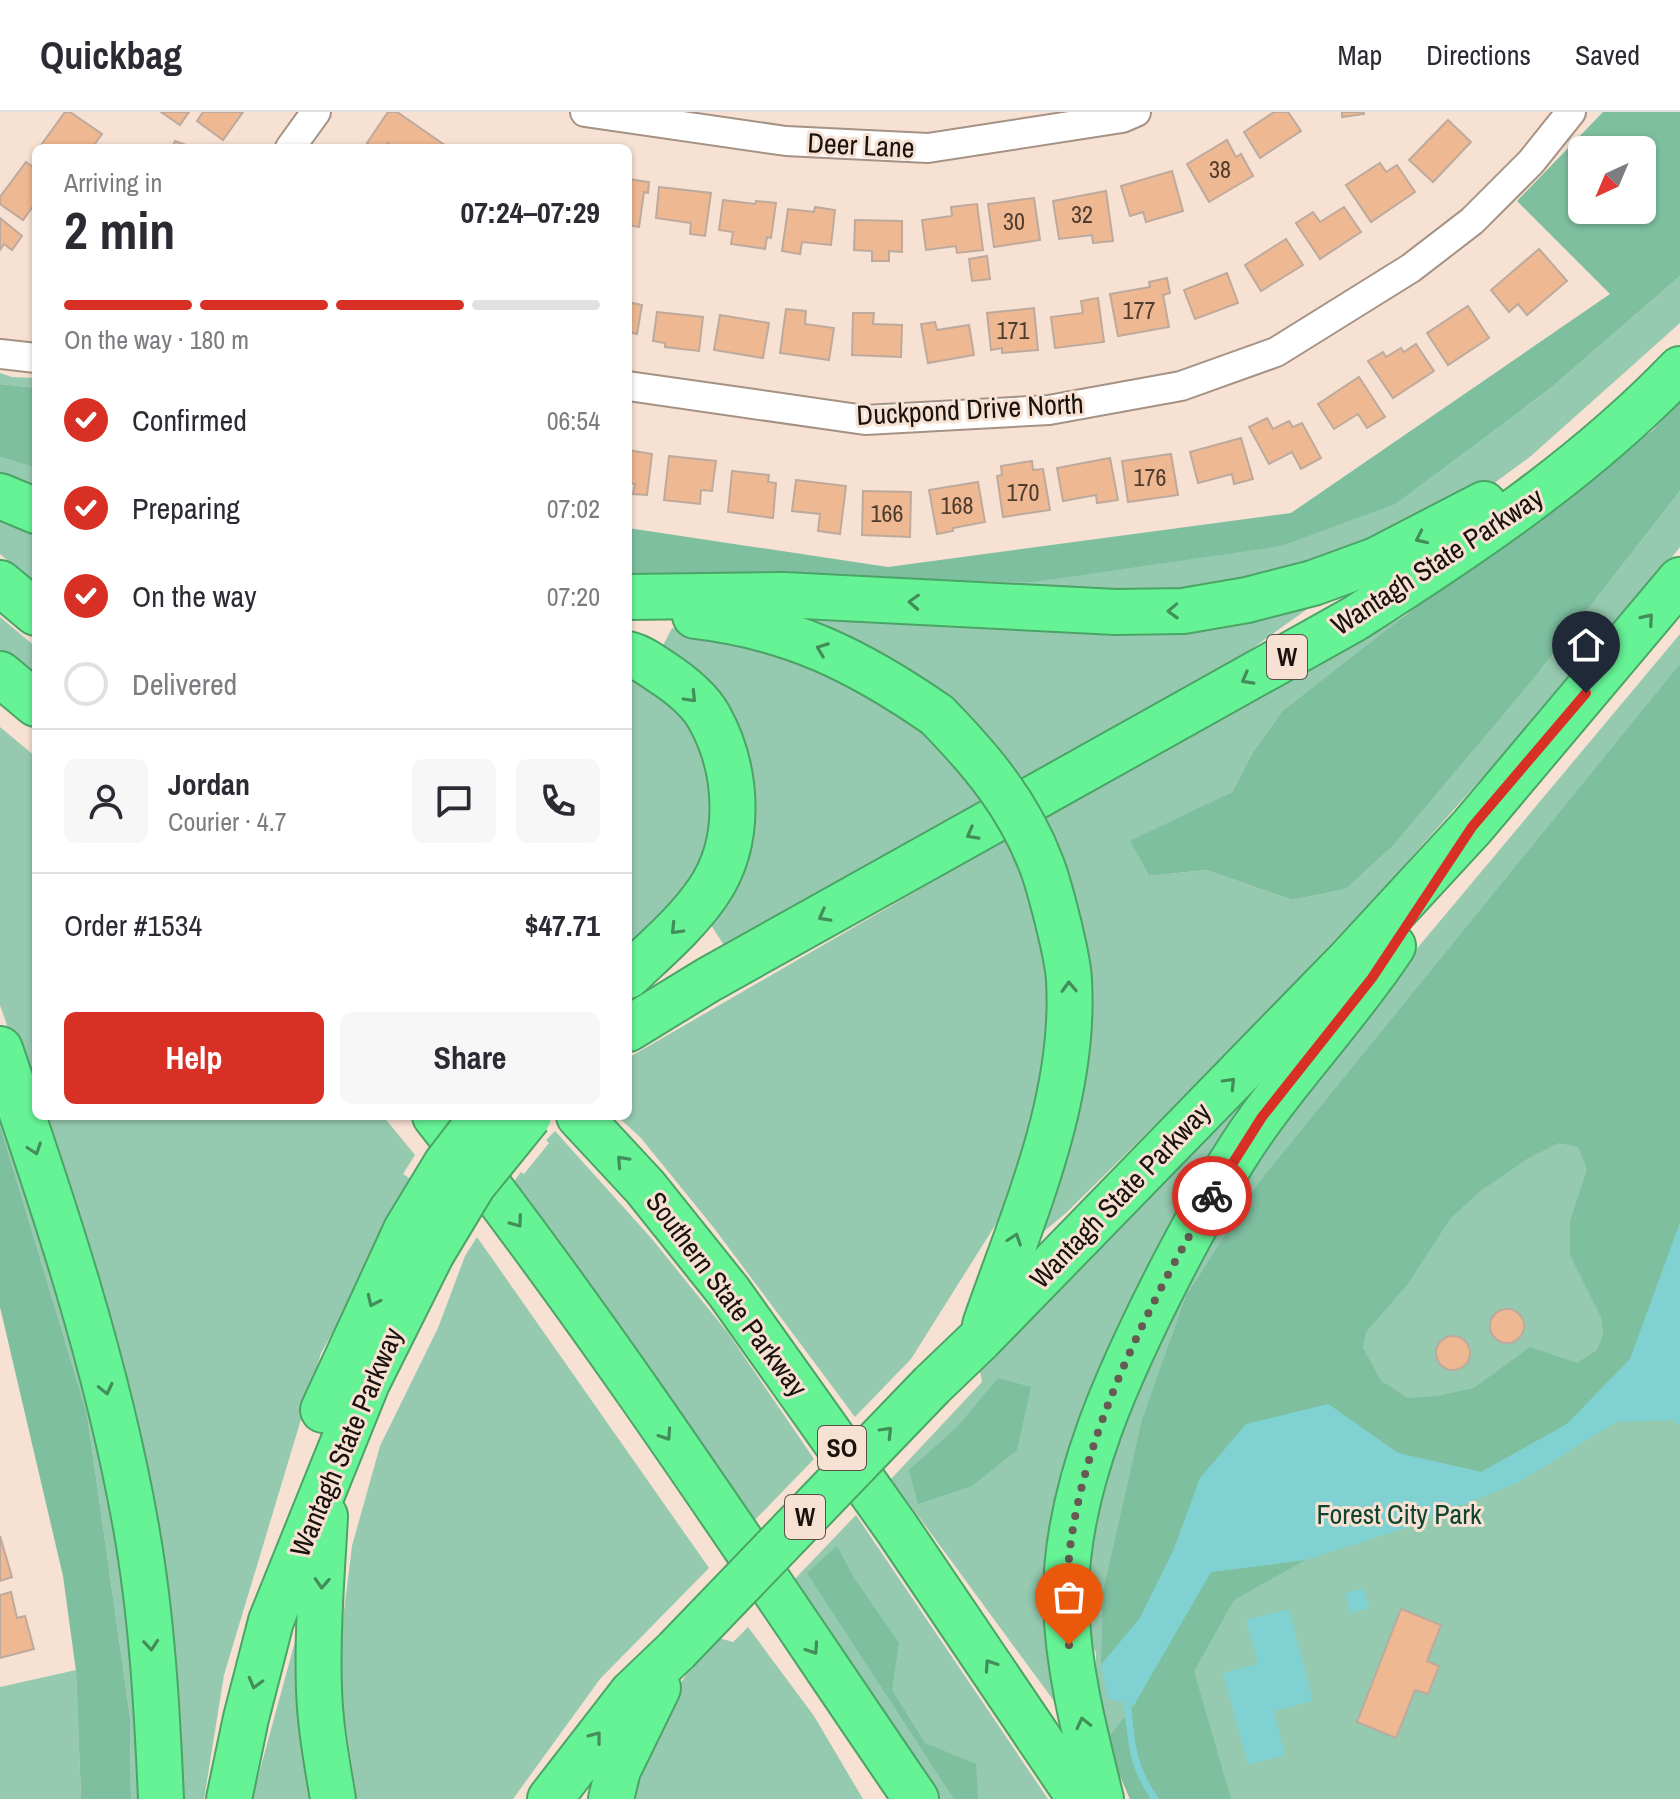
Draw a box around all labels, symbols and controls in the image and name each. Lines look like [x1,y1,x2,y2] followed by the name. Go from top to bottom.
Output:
[40,30,182,81] text: Quickbag
[1338,36,1382,74] text: Map
[1426,36,1531,74] text: Directions
[1575,36,1640,74] text: Saved
[806,123,916,167] street label: Deer Lane
[1568,136,1656,224] north arrow
[1568,136,1656,224] map controls
[1209,153,1231,185] house number: 38
[64,165,162,200] text: Arriving in
[461,192,600,232] text: 07:24–07:29
[64,195,175,265] text: 2 min
[1071,198,1093,230] house number: 32
[1003,205,1025,237] house number: 30
[1123,294,1155,326] house number: 177
[997,314,1029,346] house number: 171
[64,322,249,357] text: On the way · 180 m
[856,384,1084,434] street label: Duckpond Drive North
[64,398,108,442] icon: check
[132,400,247,440] text: Confirmed
[547,403,600,438] text: 06:54
[1134,461,1166,493] house number: 176
[1007,476,1039,508] house number: 170
[1324,478,1551,644] street label: Wantagh State Parkway
[64,486,108,530] icon: check
[132,488,240,528] text: Preparing
[941,489,973,521] house number: 168
[547,491,600,526] text: 07:02
[871,497,903,529] house number: 166
[1415,528,1429,544] one-way arrow
[64,574,108,618] icon: check
[132,576,256,616] text: On the way
[547,579,600,614] text: 07:20
[907,594,920,611] one-way arrow
[1166,602,1179,619] one-way arrow
[1552,611,1620,693] pin
[1638,614,1652,629] one-way arrow
[1564,623,1608,667] icon: home
[1267,635,1307,679] road number: W
[816,642,830,659] one-way arrow
[132,664,237,704] text: Delivered
[1241,669,1256,685] one-way arrow
[682,688,697,702] one-way arrow
[64,759,148,843] button: person
[412,759,496,843] button: chat
[516,759,600,843] button: phone
[168,764,250,804] text: Jordan
[168,804,287,839] text: Courier · 4.7
[966,824,981,840] one-way arrow
[64,905,202,945] text: Order #1534
[525,905,600,945] text: $47.71
[818,906,833,922] one-way arrow
[670,920,685,934] one-way arrow
[1060,980,1077,993] one-way arrow
[64,1012,324,1104] button: Help
[340,1012,600,1104] button: Share
[1220,1077,1234,1092] one-way arrow
[1021,1093,1219,1296] street label: Wantagh State Parkway
[25,1141,41,1155] one-way arrow
[617,1156,631,1171] one-way arrow
[1172,1156,1252,1236] courier
[1190,1174,1234,1218] icon: bike
[637,1184,817,1405] street label: Southern State Parkway
[507,1213,522,1228] one-way arrow
[1005,1233,1021,1247] one-way arrow
[367,1293,383,1307] one-way arrow
[281,1321,412,1562] street label: Wantagh State Parkway
[97,1382,114,1396] one-way arrow
[656,1426,671,1441] one-way arrow
[818,1426,866,1470] road number: SO
[877,1427,892,1441] one-way arrow
[785,1495,825,1539] road number: W
[1317,1495,1482,1533] park label: Forest City Park
[1035,1563,1103,1645] pin
[1047,1575,1091,1619] icon: bag
[313,1577,330,1590] one-way arrow
[142,1639,159,1652] one-way arrow
[803,1641,818,1655] one-way arrow
[984,1659,999,1673] one-way arrow
[248,1675,265,1689] one-way arrow
[1075,1717,1092,1731] one-way arrow
[587,1731,601,1745] one-way arrow

